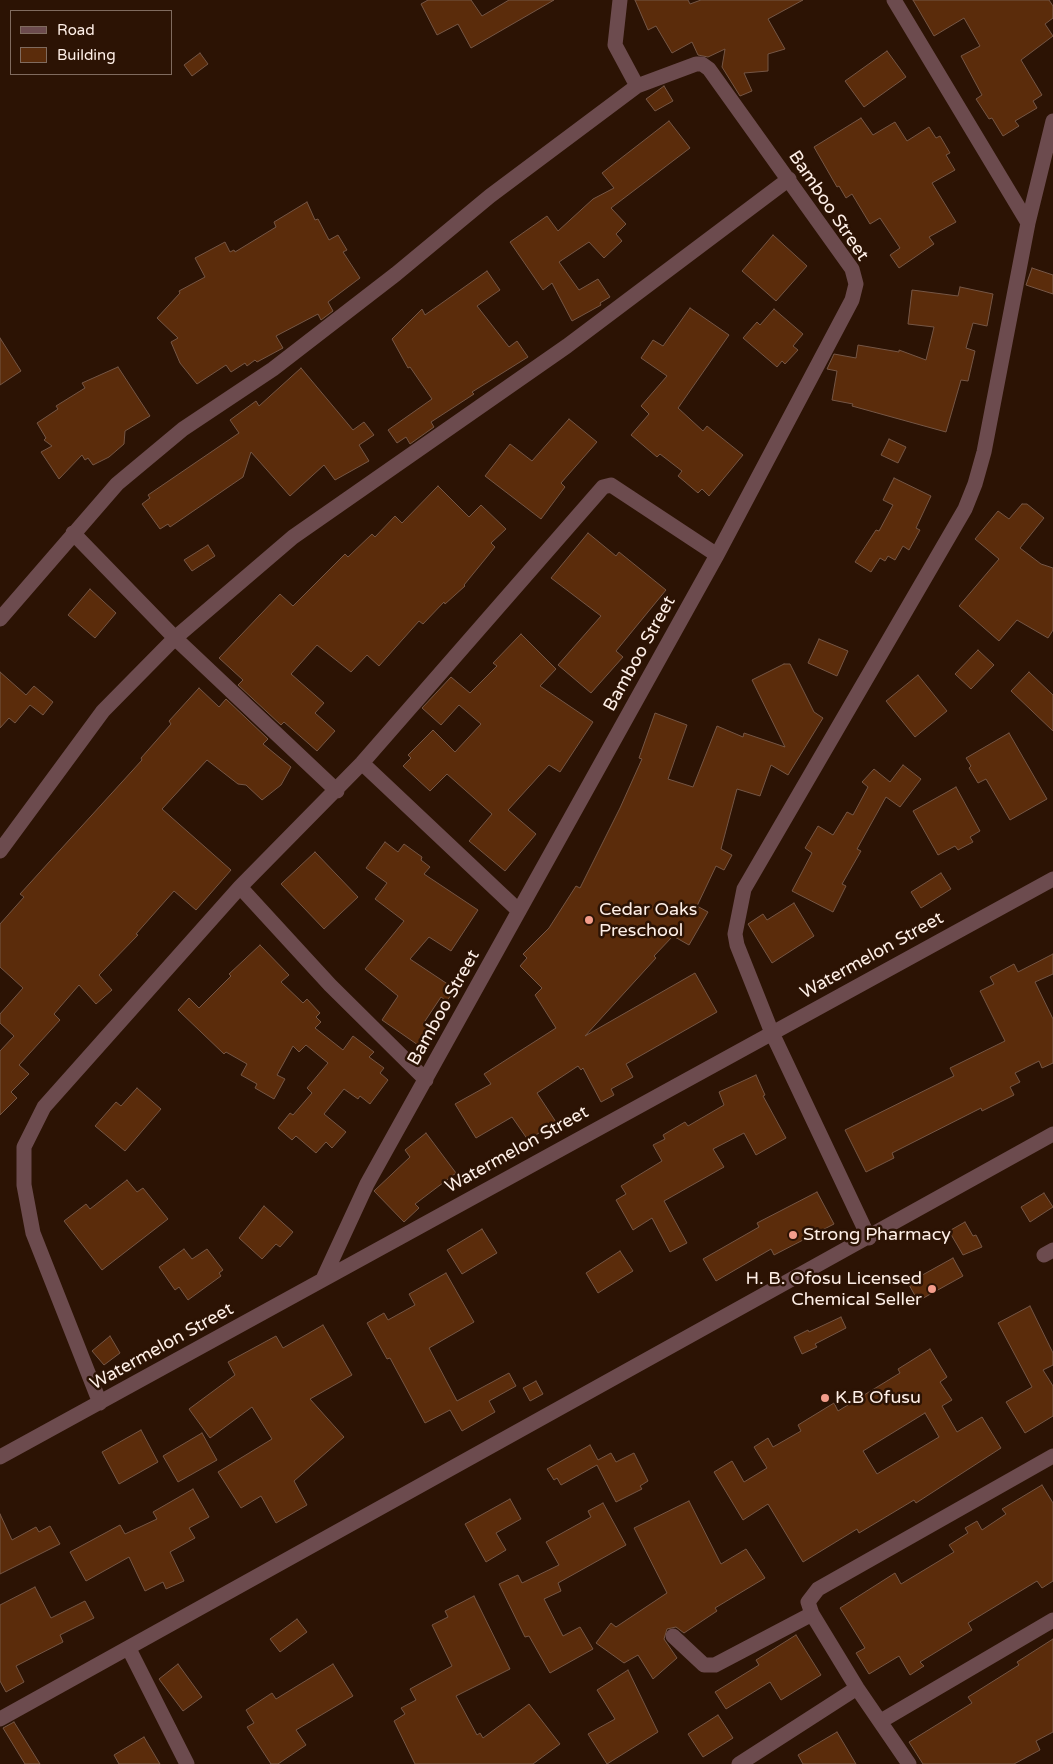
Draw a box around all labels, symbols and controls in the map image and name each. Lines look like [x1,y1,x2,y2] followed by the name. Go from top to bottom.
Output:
[10,10,172,75] legend
[57,21,95,39] text: Road
[57,46,116,64] text: Building
[783,147,873,265] street label: Bamboo Street
[599,593,681,715] street label: Bamboo Street
[599,899,697,942] place label: Cedar Oaks Preschool
[797,908,947,1004] street label: Watermelon Street
[583,914,595,926] marker: Cedar Oaks Preschool
[403,947,485,1069] street label: Bamboo Street
[442,1102,592,1198] street label: Watermelon Street
[803,1224,951,1246] place label: Strong Pharmacy
[787,1229,799,1241] marker: Strong Pharmacy
[745,1268,922,1310] place label: H. B. Ofosu Licensed Chemical Seller
[926,1283,938,1295] marker: H. B. Ofosu Licensed Chemical Seller
[87,1299,237,1395] street label: Watermelon Street
[835,1387,921,1409] place label: K.B Ofusu
[819,1392,831,1404] marker: K.B Ofusu

